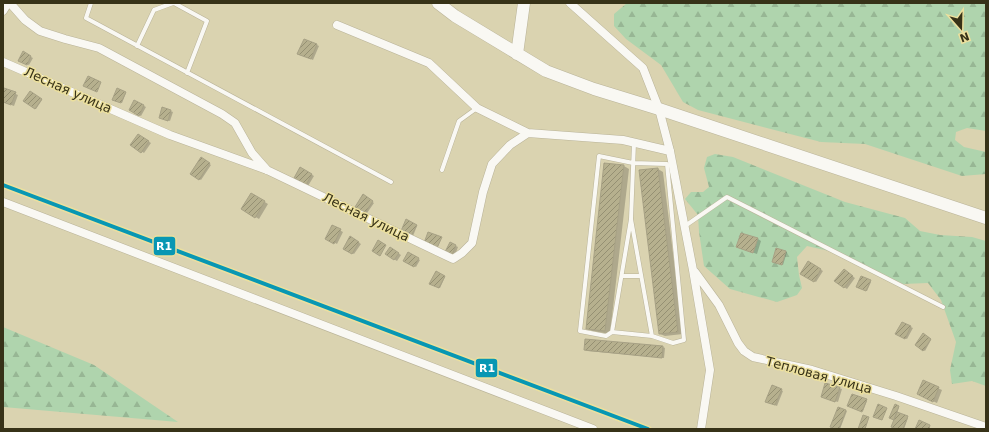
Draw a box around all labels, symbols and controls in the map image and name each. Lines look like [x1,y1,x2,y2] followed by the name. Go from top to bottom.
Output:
[941,8,981,48] north arrow
[958,29,971,45] text: N
[22,64,114,116] street label: Лесная улица
[320,190,412,244] street label: Лесная улица
[153,236,176,256] line badge: R1
[156,240,172,253] text: R1
[763,353,874,396] street label: Тепловая улица
[475,358,498,378] line badge: R1
[479,362,495,375] text: R1

